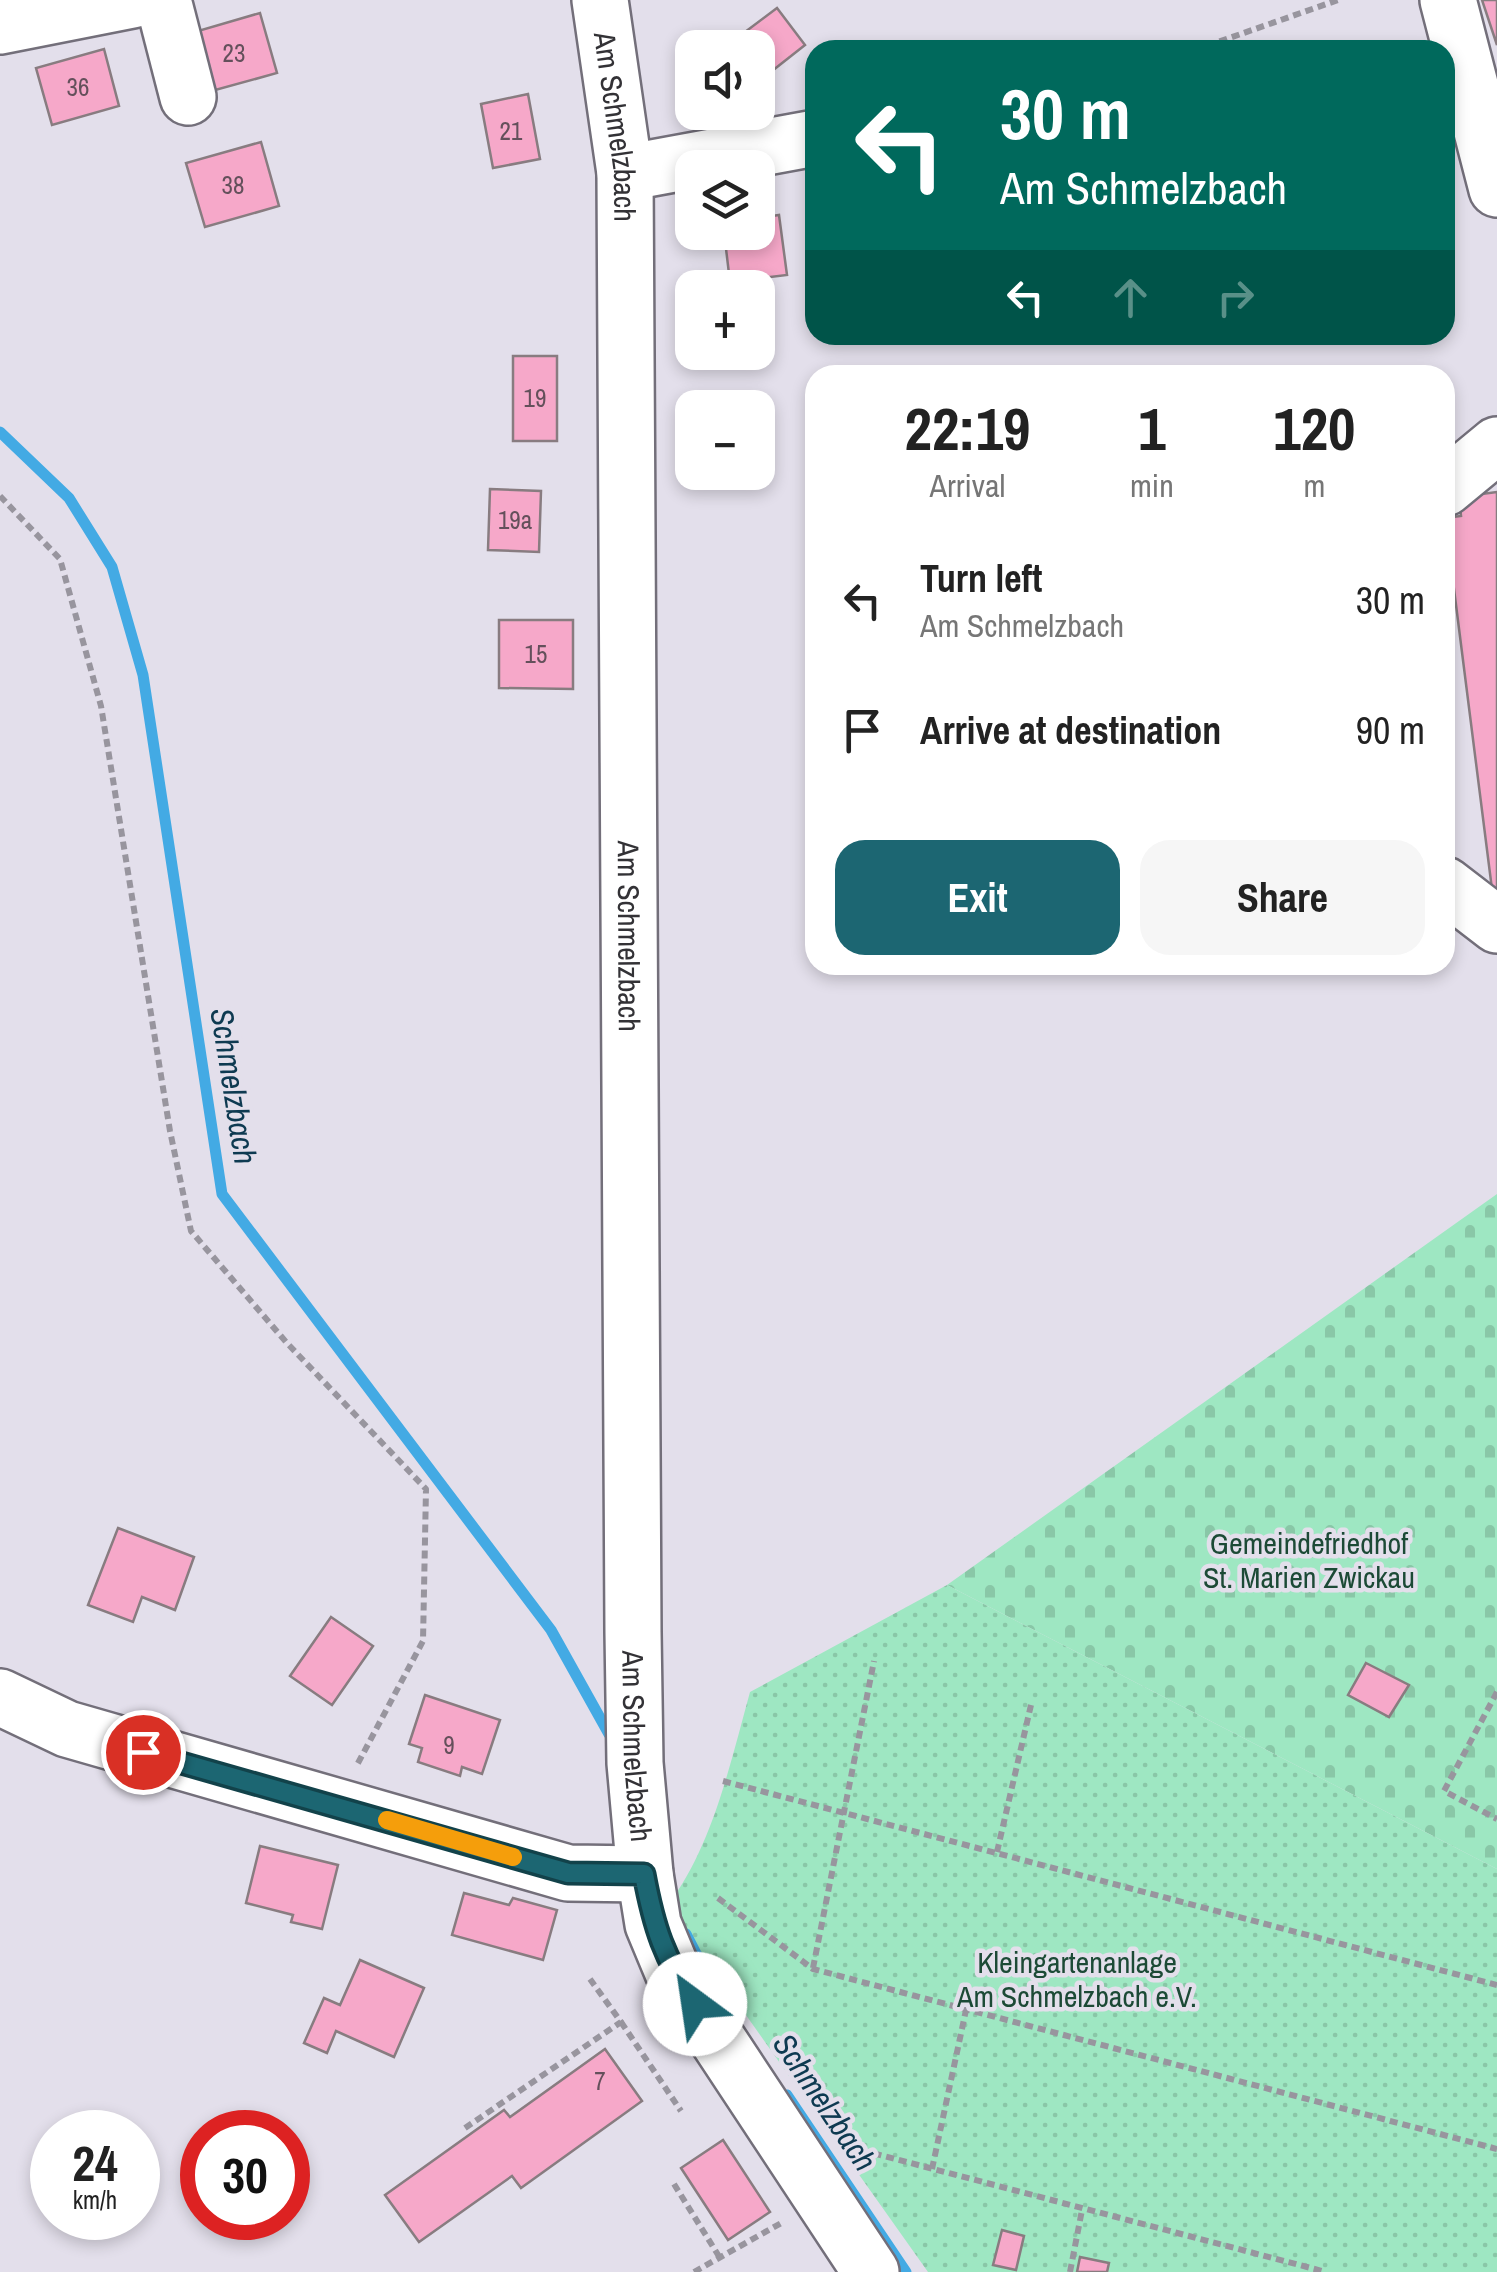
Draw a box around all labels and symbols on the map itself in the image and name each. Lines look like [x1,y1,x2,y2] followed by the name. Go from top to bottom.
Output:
[585,28,645,222] street label: Am Schmelzbach
[223,36,245,70] house number: 23
[67,70,89,104] house number: 36
[500,114,523,148] house number: 21
[222,168,244,202] house number: 38
[524,381,546,415] house number: 19
[498,503,533,537] house number: 19a
[525,637,547,671] house number: 15
[609,839,650,1032] street label: Am Schmelzbach
[200,1005,268,1167] water label: Schmelzbach
[1203,1523,1415,1597] park label: Gemeindefriedhof St. Marien Zwickau
[613,1649,662,1843] street label: Am Schmelzbach
[101,1710,186,1795] pin
[443,1728,455,1762] house number: 9
[956,1942,1197,2016] park label: Kleingartenanlage Am Schmelzbach e.V.
[643,1952,747,2056] position arrow
[763,2025,887,2179] water label: Schmelzbach
[594,2064,606,2098] house number: 7
[180,2110,310,2240] speed limit sign: 30

